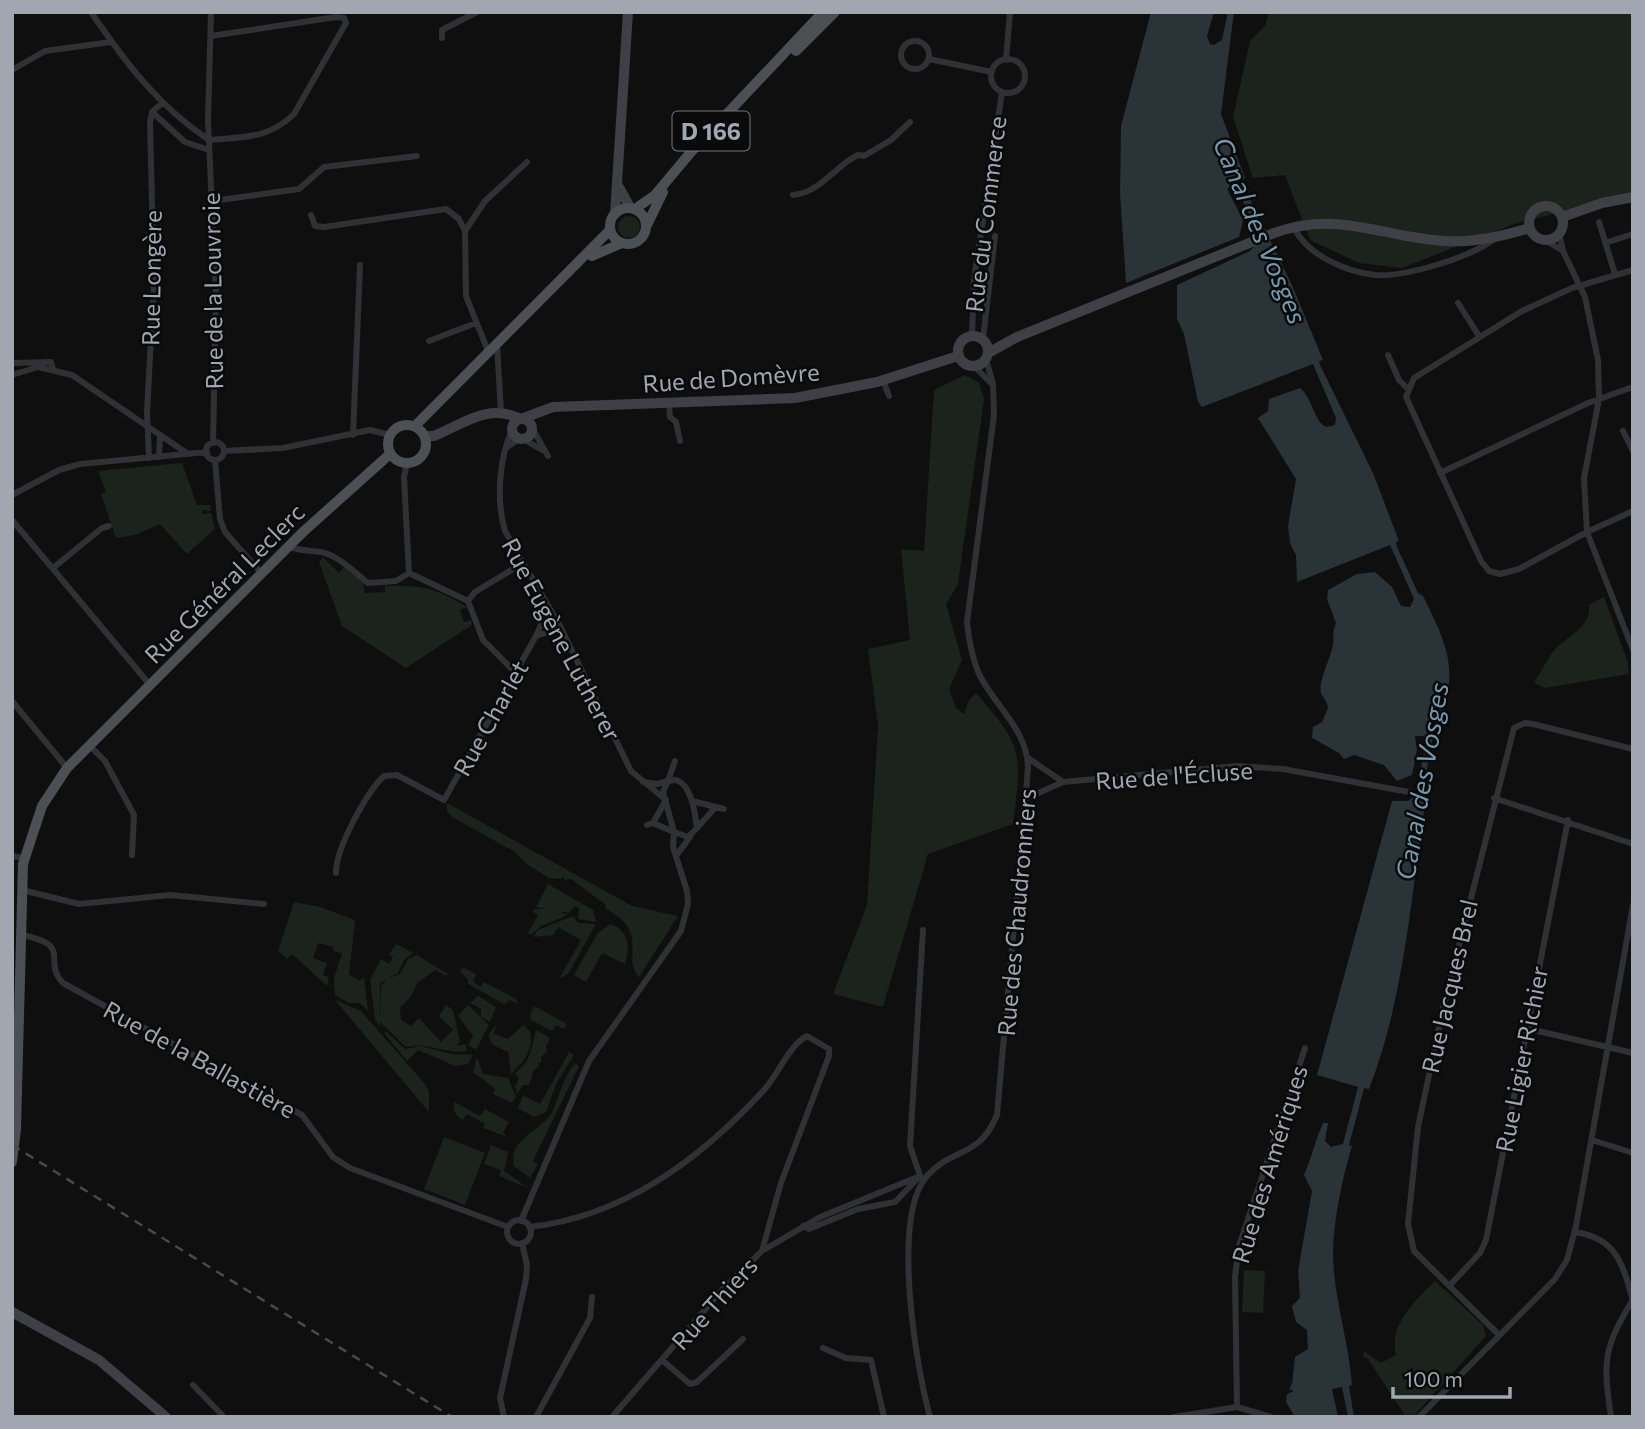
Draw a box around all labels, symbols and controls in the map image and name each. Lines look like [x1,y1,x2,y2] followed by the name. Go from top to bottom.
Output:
[672,112,750,150] road number: D 166
[959,114,1011,314] street label: Rue du Commerce
[1208,132,1314,328] water label: Canal des Vosges
[196,192,228,390] street label: Rue de la Louvroie
[135,210,167,346] street label: Rue Longère
[642,356,820,398] street label: Rue de Domèvre
[138,497,310,669] street label: Rue Général Leclerc
[496,533,628,746] street label: Rue Eugène Lutherer
[446,655,534,781] street label: Rue Charlet
[1388,680,1454,882] water label: Canal des Vosges
[1094,755,1254,795] street label: Rue de l'Écluse
[991,787,1041,1037] street label: Rue des Chaudronniers
[1415,896,1483,1076] street label: Rue Jacques Brel
[1489,963,1553,1154] street label: Rue Ligier Richier
[99,994,301,1124] street label: Rue de la Ballastière
[1225,1061,1313,1267] street label: Rue des Amériques
[665,1251,763,1355] street label: Rue Thiers
[1393,1356,1510,1400] scale bar
[1404,1366,1463,1391] text: 100 m

